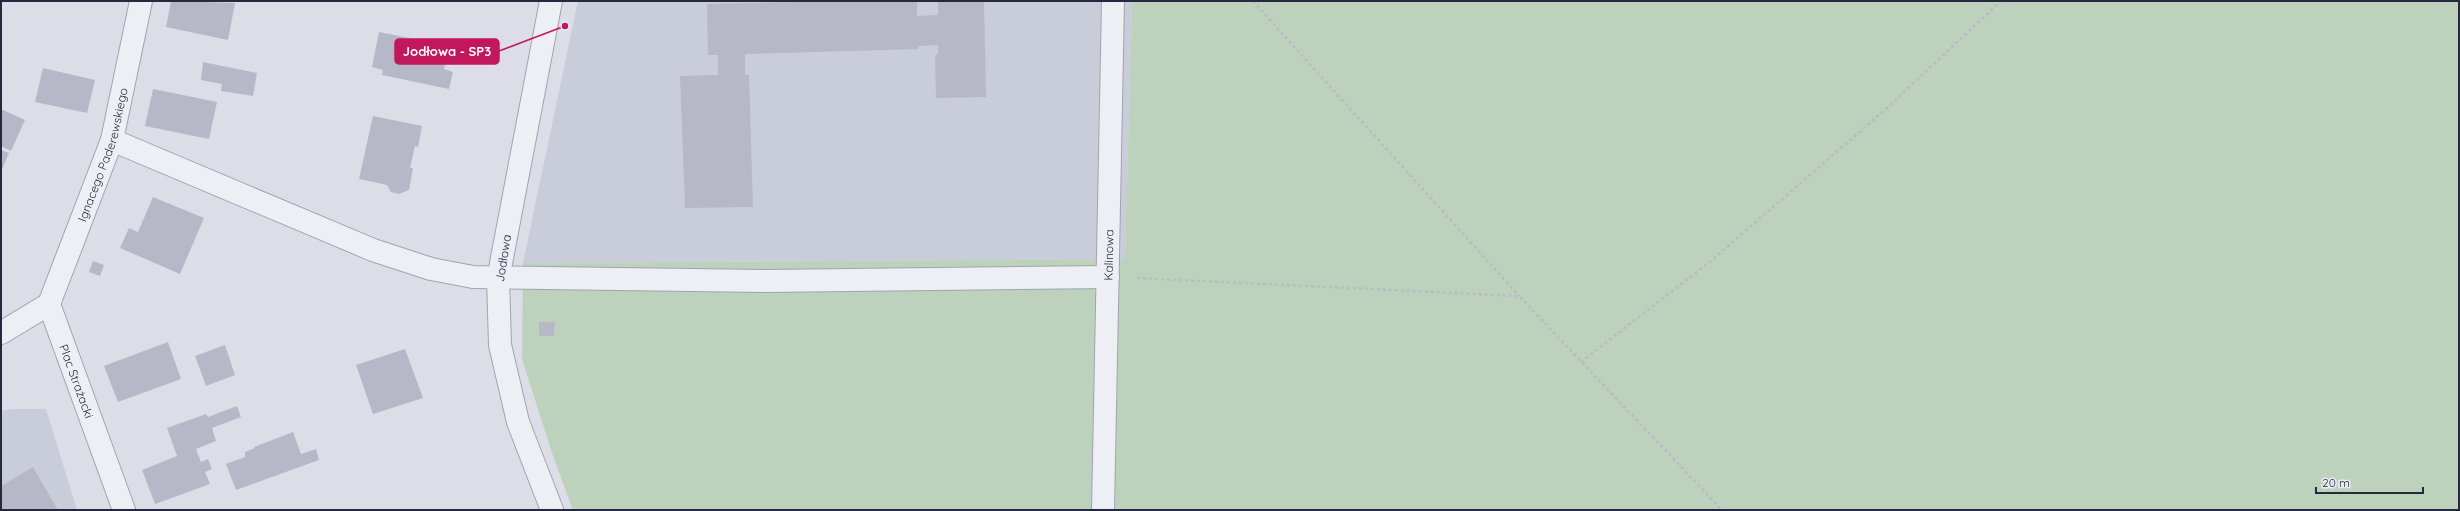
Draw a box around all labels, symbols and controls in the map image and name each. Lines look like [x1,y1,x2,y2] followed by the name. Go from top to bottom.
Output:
[395,39,499,64] callout: Jodłowa - SP3
[403,43,491,59] text: Jodłowa - SP3
[74,86,130,224] street label: Ignacego Paderewskiego
[1100,229,1116,281] street label: Kalinowa
[492,233,514,283] street label: Jodłowa
[57,342,97,420] street label: Plac Strażacki
[2316,469,2423,495] scale bar
[2322,475,2350,490] text: 20 m

